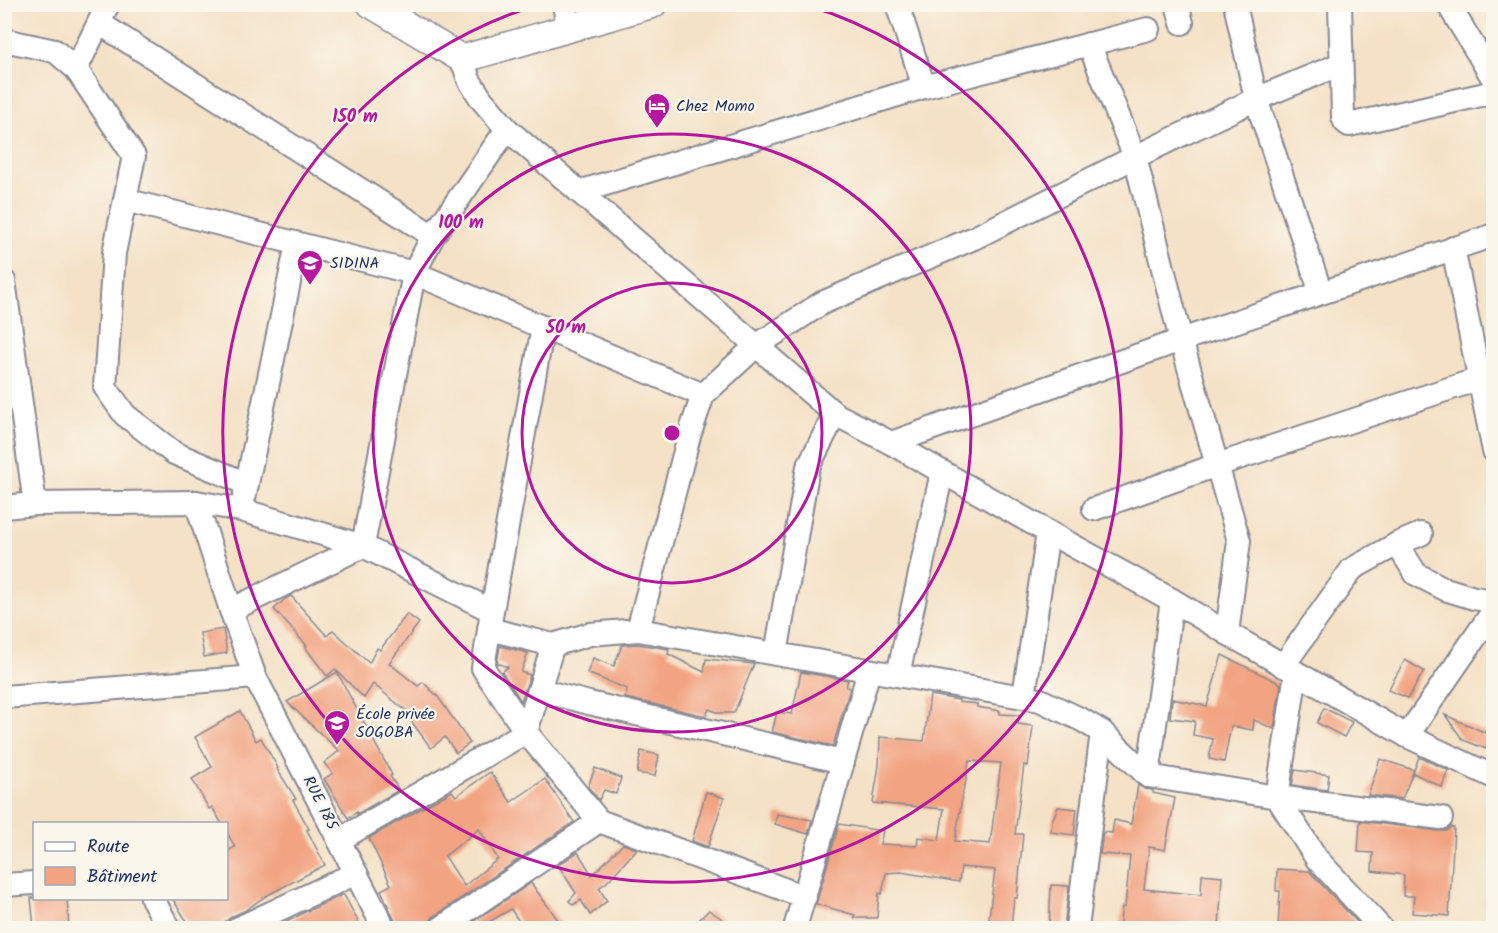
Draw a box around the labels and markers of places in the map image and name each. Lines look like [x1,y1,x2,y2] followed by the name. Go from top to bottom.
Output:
[642,91,672,129] hotel icon: Chez Momo
[676,94,755,119] place label: Chez Momo
[295,248,325,286] school or university icon: SIDINA
[330,251,380,276] place label: SIDINA
[662,423,682,443] centre of rings
[356,702,435,745] place label: École privée SOGOBA
[322,708,352,746] school or university icon: École privée SOGOBA

